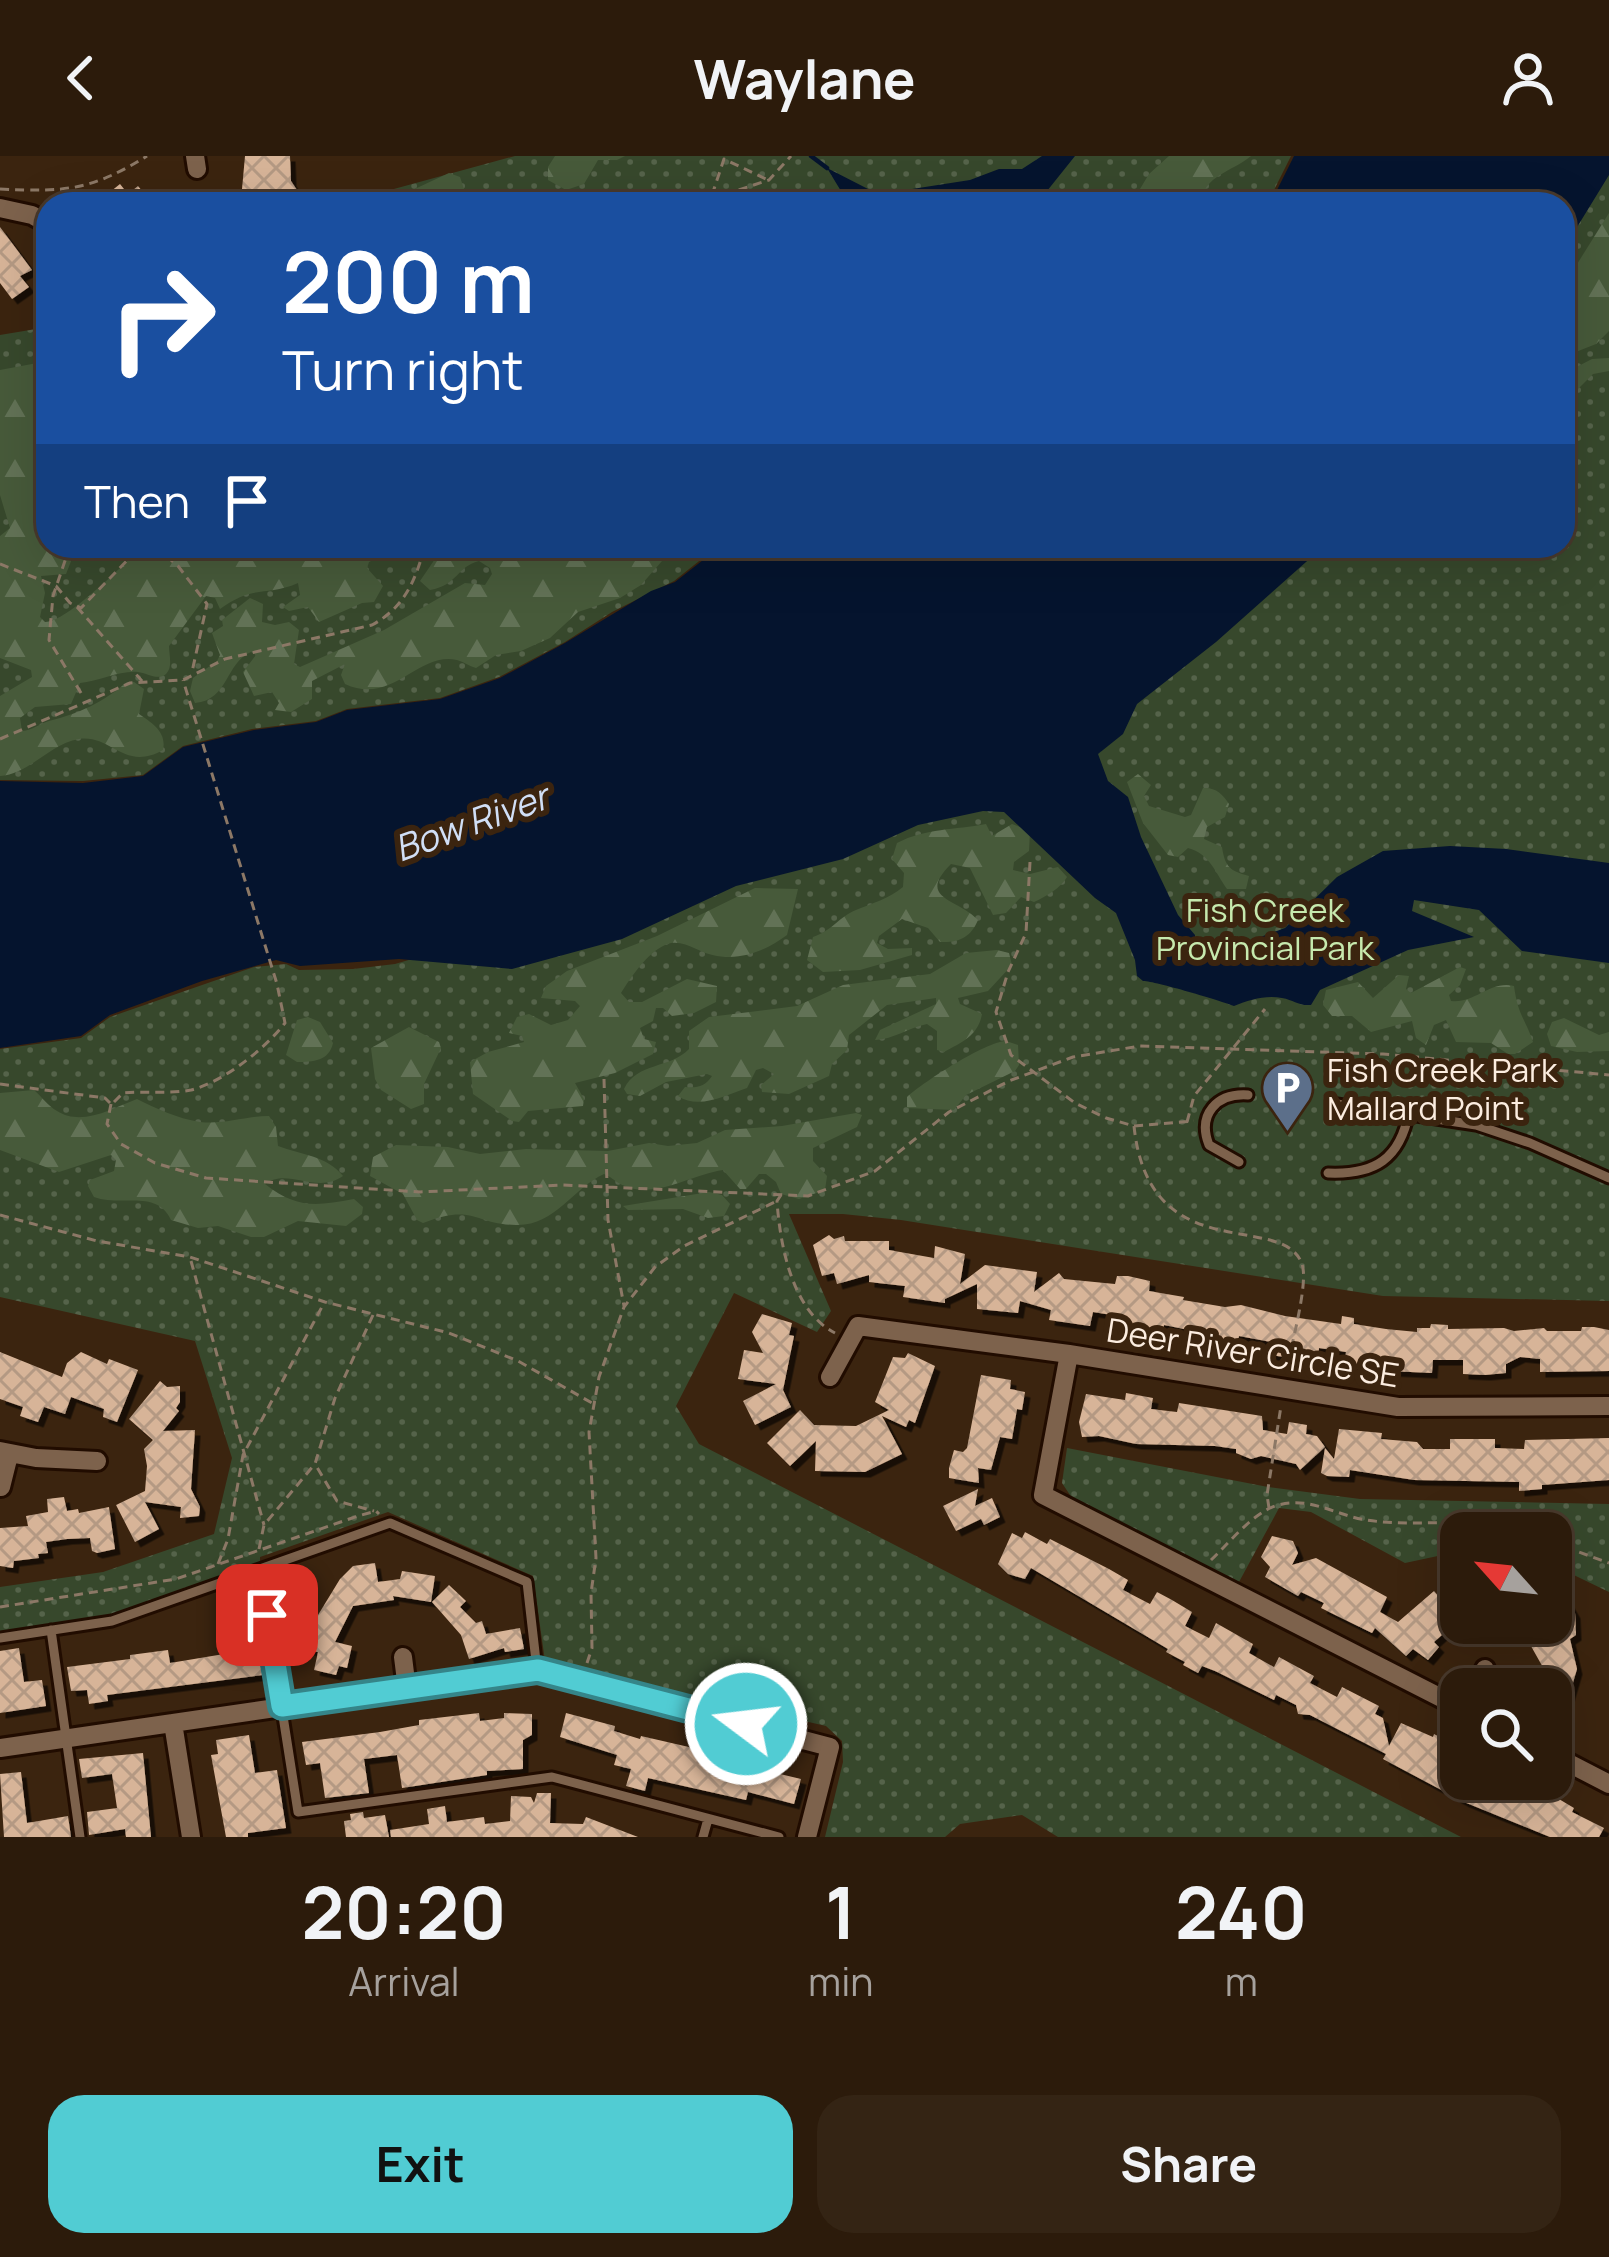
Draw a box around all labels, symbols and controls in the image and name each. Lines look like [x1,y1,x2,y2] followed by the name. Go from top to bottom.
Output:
[693,41,916,115] text: Waylane
[48,45,114,111] icon: back
[1495,45,1561,111] icon: person
[282,223,535,338] text: 200 m
[84,240,240,396] icon: right
[282,332,524,406] text: Turn right
[214,468,280,534] icon: arrive
[84,470,190,532] text: Then
[387,770,558,872] water label: Bow River
[1156,887,1376,970] park label: Fish Creek Provincial Park
[1327,1047,1559,1130] place label: Fish Creek Park Mallard Point
[1260,1060,1316,1134] parking icon: Fish Creek Park Mallard Point
[1104,1307,1402,1397] street label: Deer River Circle SE
[1440,1512,1572,1644] north arrow
[1440,1512,1572,1800] map controls
[216,1564,318,1666] pin
[234,1582,300,1648] icon: arrive
[683,1661,809,1787] position arrow
[1440,1668,1572,1800] button: search
[301,1862,507,1961] text: 20:20
[825,1862,857,1961] text: 1
[1175,1862,1308,1961] text: 240
[348,1954,460,2008] text: Arrival
[808,1954,873,2008] text: min
[1225,1954,1258,2008] text: m
[48,2095,793,2233] button: Exit
[817,2095,1561,2233] button: Share

